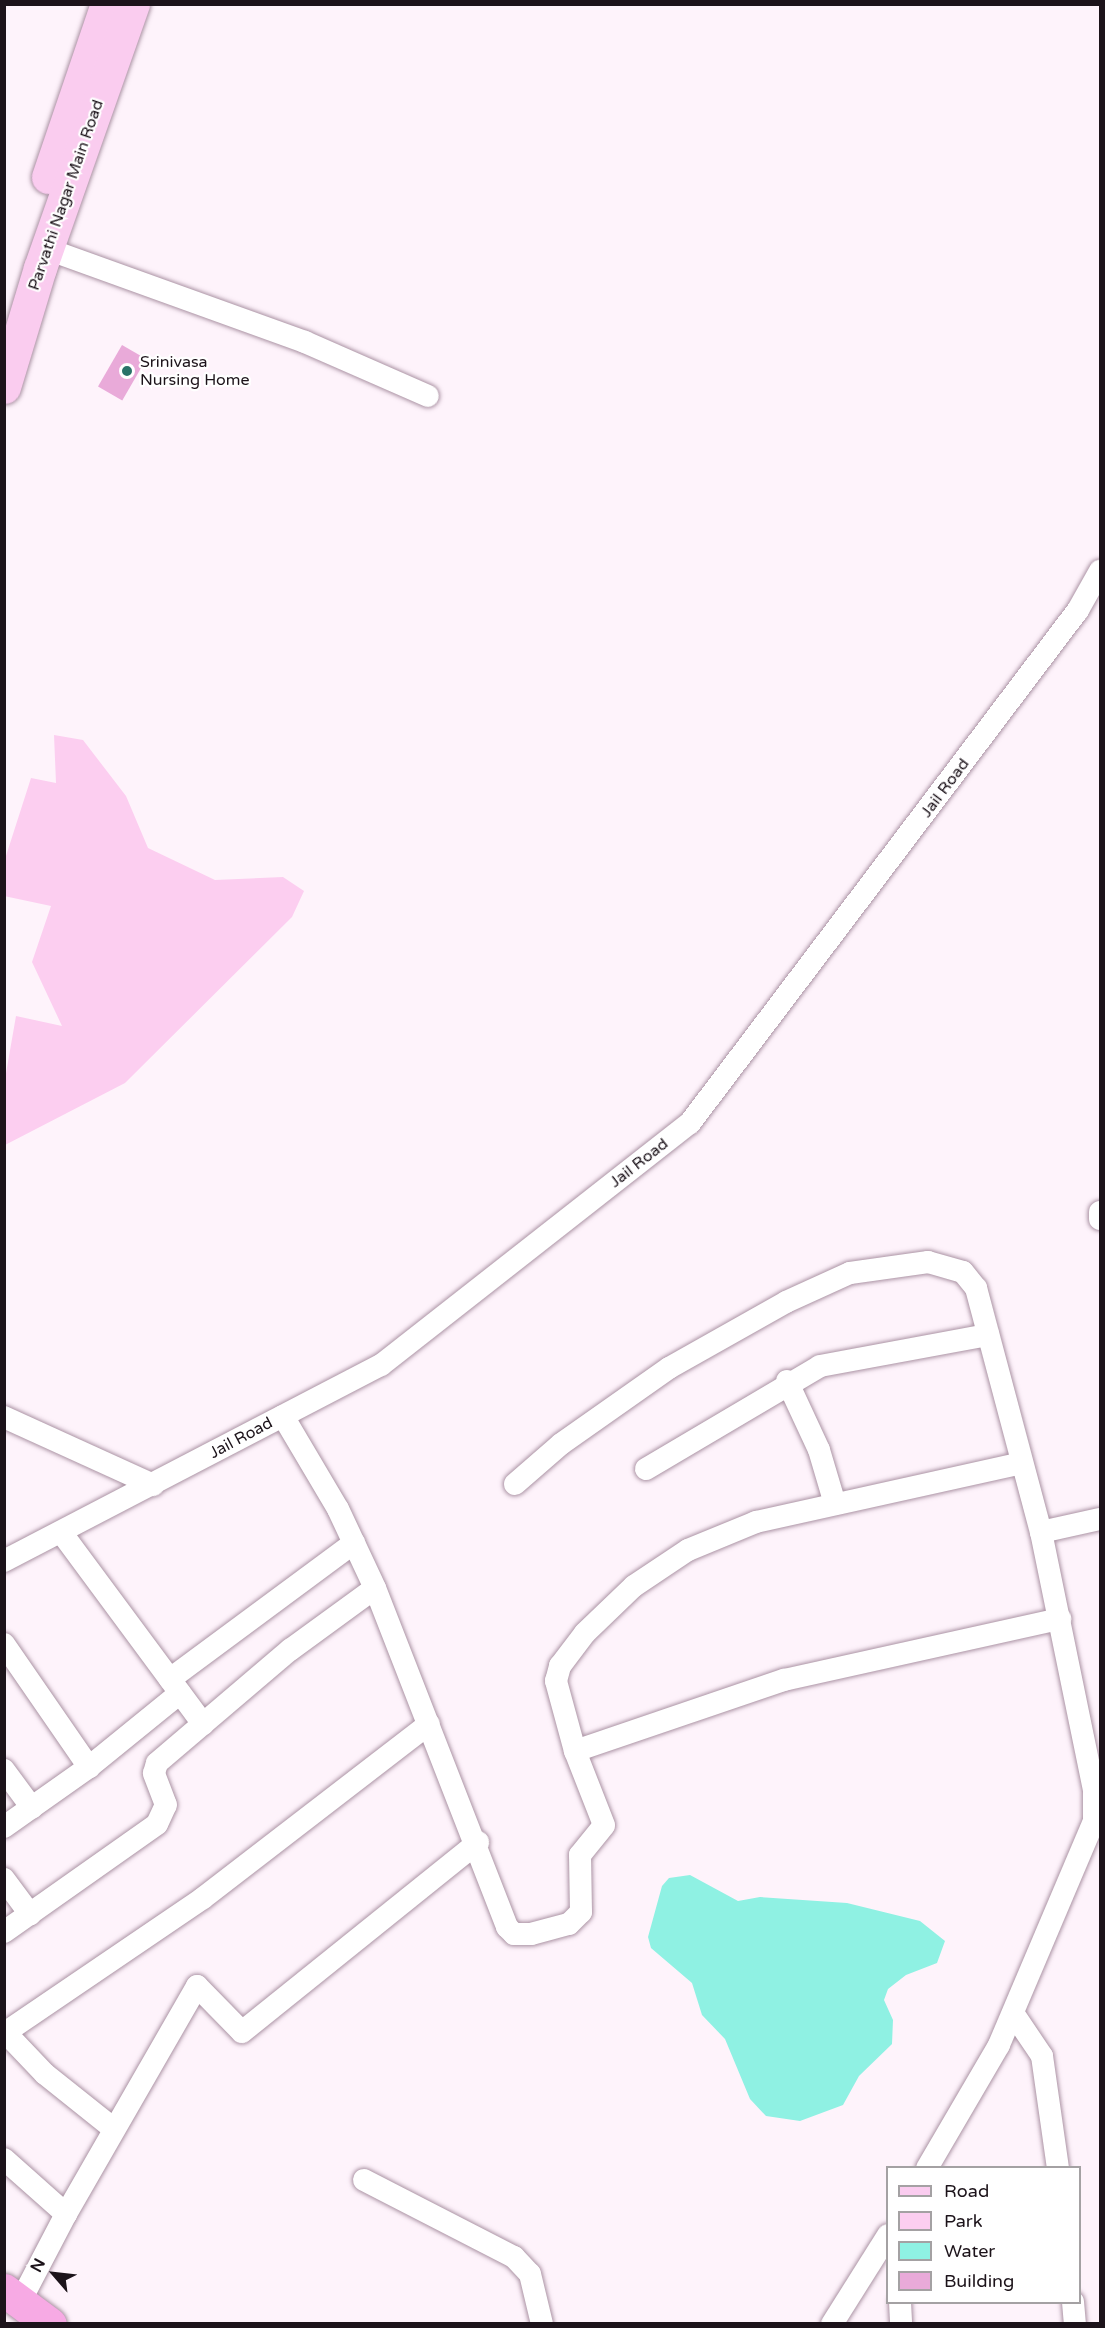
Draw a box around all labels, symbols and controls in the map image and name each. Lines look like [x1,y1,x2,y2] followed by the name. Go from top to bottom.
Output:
[24,97,108,293] street label: Parvathi Nagar Main Road
[140,352,250,390] place label: Srinivasa Nursing Home
[118,362,136,380] marker: Srinivasa Nursing Home
[917,755,973,821] street label: Jail Road
[606,1134,672,1192] street label: Jail Road
[206,1413,276,1463] street label: Jail Road
[886,2166,1081,2304] legend
[944,2180,989,2202] text: Road
[944,2210,982,2232] text: Park
[944,2240,995,2262] text: Water
[24,2244,84,2304] north arrow
[26,2255,50,2276] text: N
[944,2270,1014,2292] text: Building

